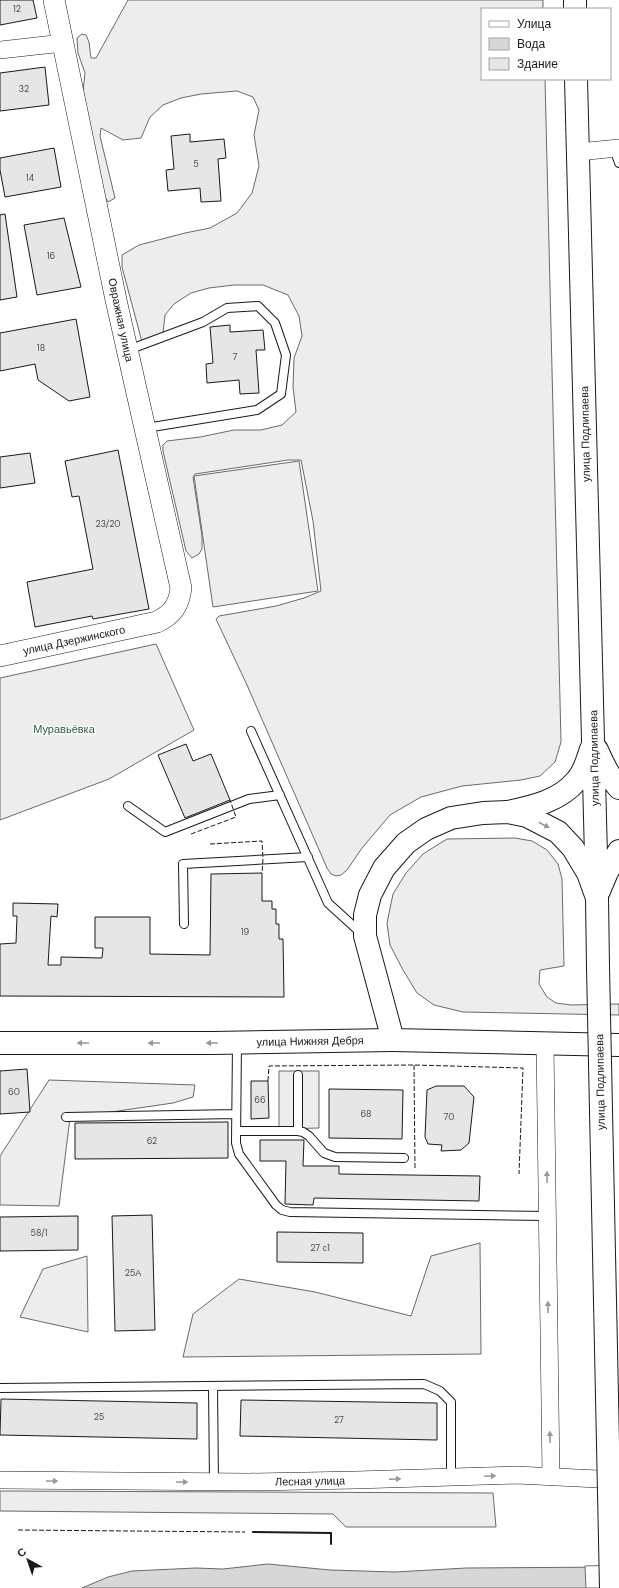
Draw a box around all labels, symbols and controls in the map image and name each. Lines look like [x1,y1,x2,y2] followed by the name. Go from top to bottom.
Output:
[13,3,21,15] house number: 12
[481,8,611,80] legend
[517,16,551,32] text: Улица
[517,36,545,52] text: Вода
[517,56,558,72] text: Здание
[19,83,29,95] house number: 32
[193,158,199,170] house number: 5
[26,172,35,184] house number: 14
[47,250,56,262] house number: 16
[105,277,137,364] street label: Овражная улица
[37,342,45,354] house number: 18
[233,351,238,363] house number: 7
[577,385,593,482] street label: улица Подлипаева
[96,518,120,530] house number: 23/20
[22,622,126,658] street label: улица Дзержинского
[586,709,602,806] street label: улица Подлипаева
[33,722,96,736] park label: Муравьёвка
[539,822,550,828] one-way arrow
[241,926,250,938] house number: 19
[256,1033,364,1049] street label: улица Нижняя Дебря
[592,1033,608,1130] street label: улица Подлипаева
[76,1040,89,1046] one-way arrow
[147,1040,160,1046] one-way arrow
[205,1040,218,1046] one-way arrow
[8,1086,20,1098] house number: 60
[254,1094,266,1106] house number: 66
[360,1108,372,1120] house number: 68
[444,1111,454,1123] house number: 70
[147,1135,157,1147] house number: 62
[543,1171,550,1183] one-way arrow
[31,1227,48,1239] house number: 58/1
[310,1242,330,1254] house number: 27 с1
[125,1267,141,1279] house number: 25А
[545,1301,552,1313] one-way arrow
[94,1411,104,1423] house number: 25
[334,1414,344,1426] house number: 27
[547,1430,553,1443] one-way arrow
[484,1472,496,1479] one-way arrow
[275,1473,346,1489] street label: Лесная улица
[389,1476,402,1482] one-way arrow
[46,1478,59,1484] one-way arrow
[176,1479,189,1485] one-way arrow
[8,1540,48,1580] north arrow
[14,1544,29,1560] text: С

